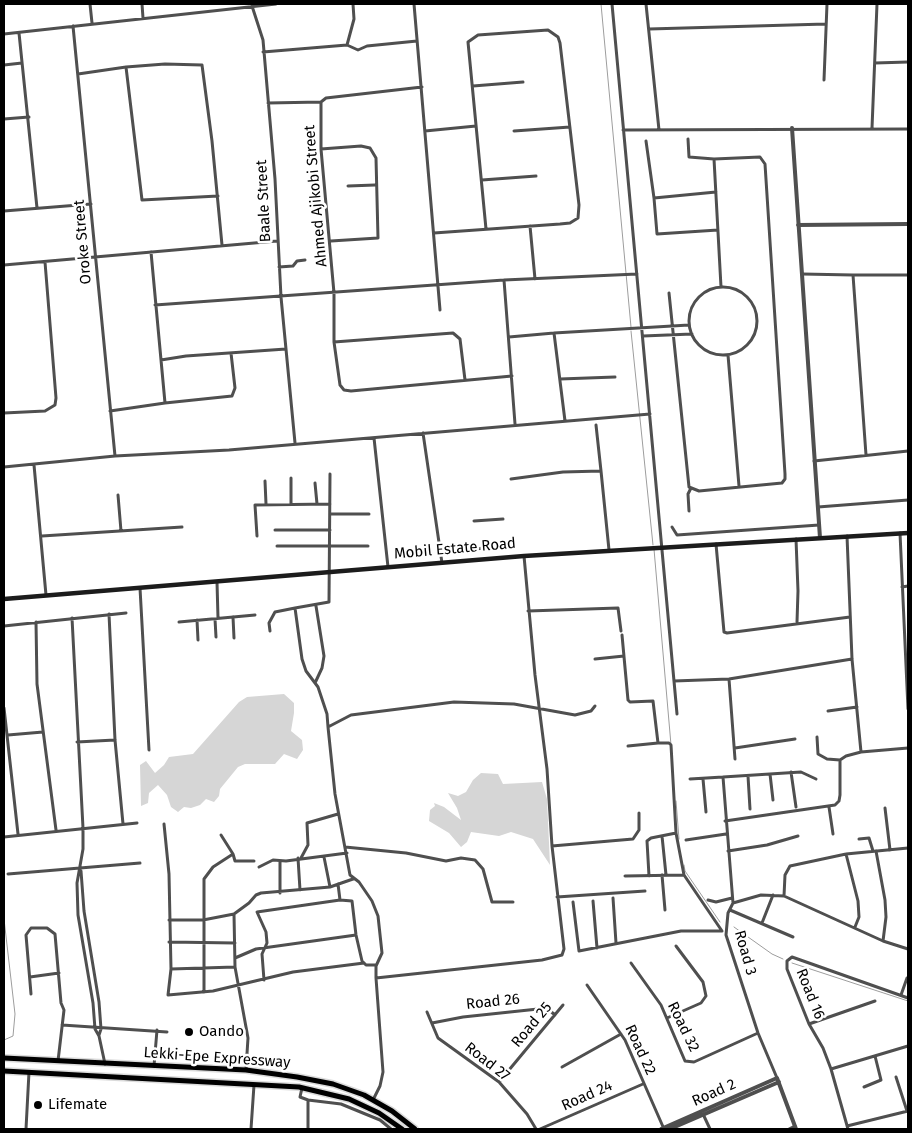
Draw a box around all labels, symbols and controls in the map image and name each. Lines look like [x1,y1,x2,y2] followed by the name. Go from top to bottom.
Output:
[301,124,331,268] street label: Ahmed Ajikobi Street
[253,159,275,243] street label: Baale Street
[70,199,96,285] street label: Oroke Street
[393,535,517,563] street label: Mobil Estate Road
[730,928,760,978] street label: Road 3
[792,966,828,1022] street label: Road 16
[465,990,521,1014] street label: Road 26
[508,999,556,1051] street label: Road 25
[663,999,703,1055] street label: Road 32
[621,1022,659,1078] street label: Road 22
[199,1023,244,1041] place label: Oando
[183,1026,195,1038] marker: Oando
[461,1039,513,1085] street label: Road 27
[143,1044,291,1072] street label: Lekki-Epe Expressway
[689,1075,739,1111] street label: Road 2
[559,1077,615,1115] street label: Road 24
[48,1096,107,1114] place label: Lifemate
[32,1099,44,1111] marker: Lifemate

